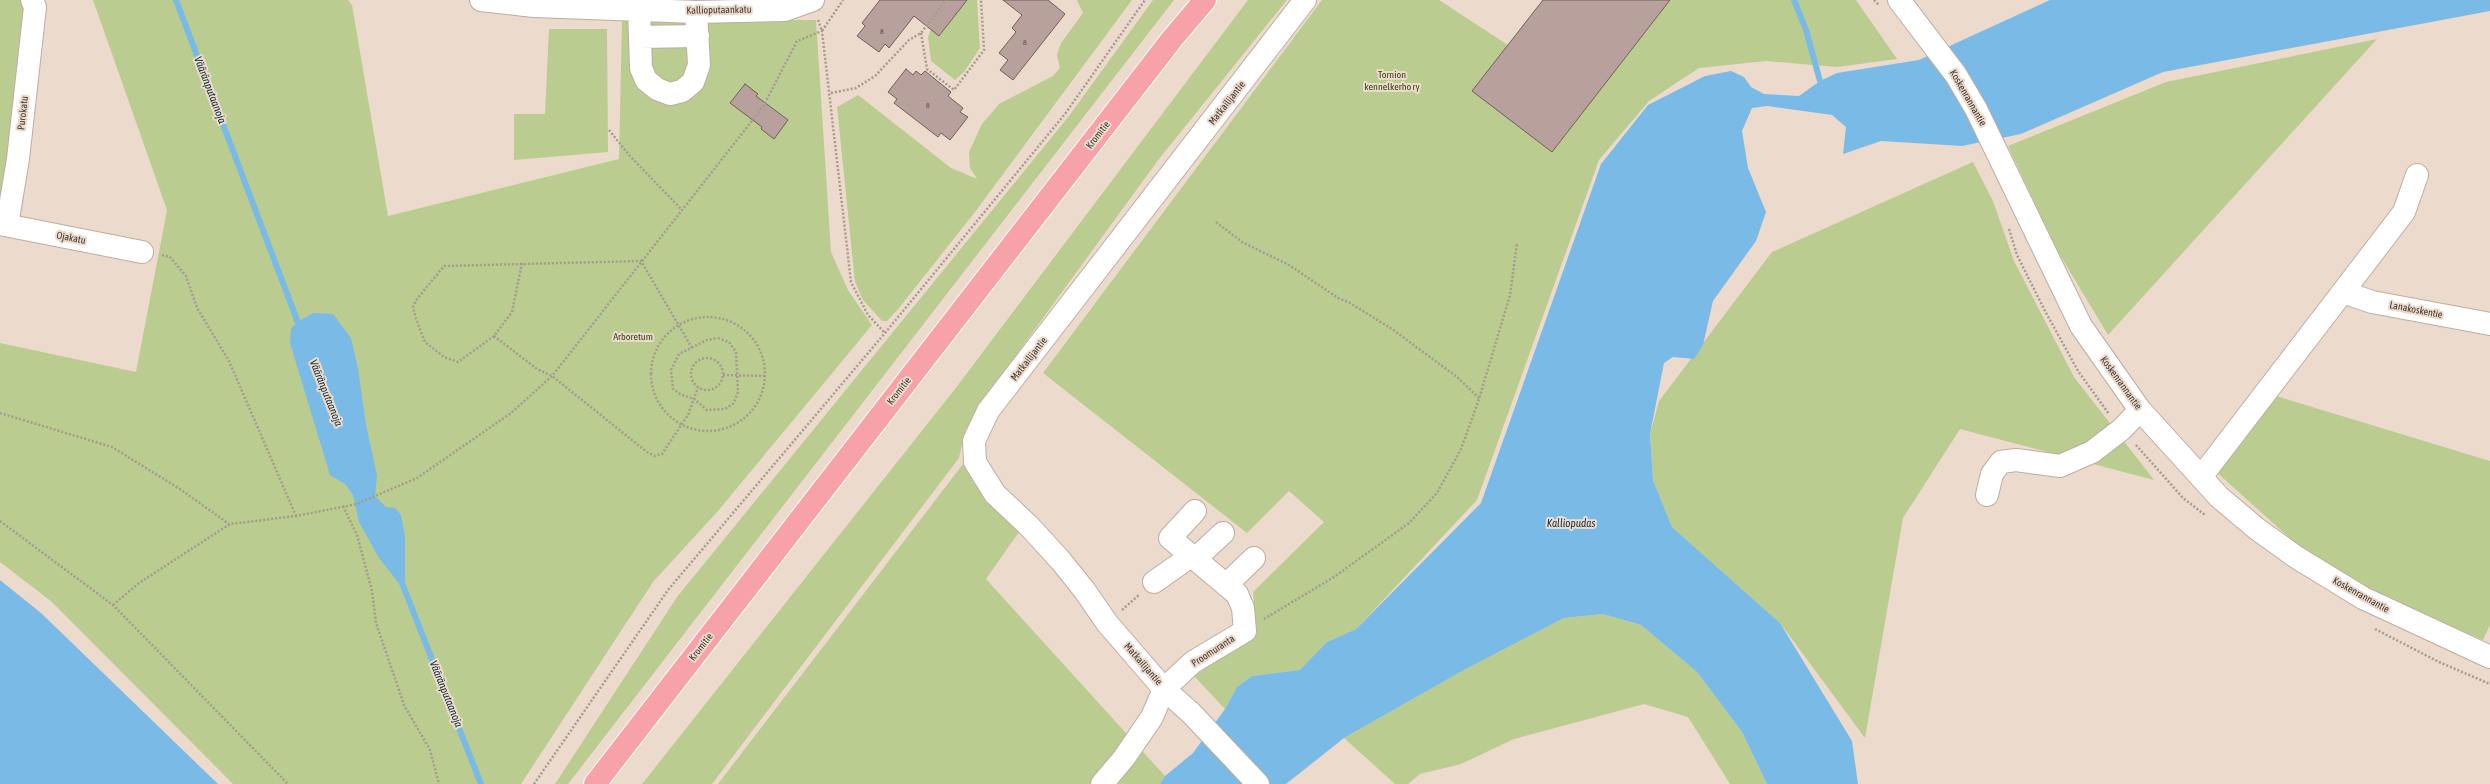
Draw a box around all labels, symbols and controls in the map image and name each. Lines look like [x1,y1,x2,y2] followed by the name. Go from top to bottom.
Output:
[686,3,752,17] street label: Kallioputaankatu
[880,26,884,36] house number: 8
[1023,37,1027,47] house number: 8
[191,55,229,125] water label: Vääränputaanoja
[1947,68,1989,128] street label: Koskenrannantie
[1364,69,1420,92] park label: Tornion kennelkerho ry
[1206,79,1248,127] street label: Matkailijantie
[15,95,31,131] street label: Purokatu
[926,100,930,110] house number: 8
[1083,119,1113,151] street label: Kromitie
[55,229,87,247] street label: Ojakatu
[2388,299,2444,321] street label: Lanakoskentie
[613,331,653,343] park label: Arboretum
[1008,335,1050,383] street label: Matkailijantie
[2098,354,2144,412] street label: Koskenrannantie
[307,358,345,428] water label: Vääränputaanoja
[884,375,914,407] street label: Kromitie
[1547,517,1595,531] water label: Kalliopudas
[2331,575,2391,615] street label: Koskenrannantie
[686,631,716,663] street label: Kromitie
[1189,633,1237,669] street label: Proomuranta
[1121,640,1165,688] street label: Matkailijantie
[427,659,465,729] water label: Vääränputaanoja

